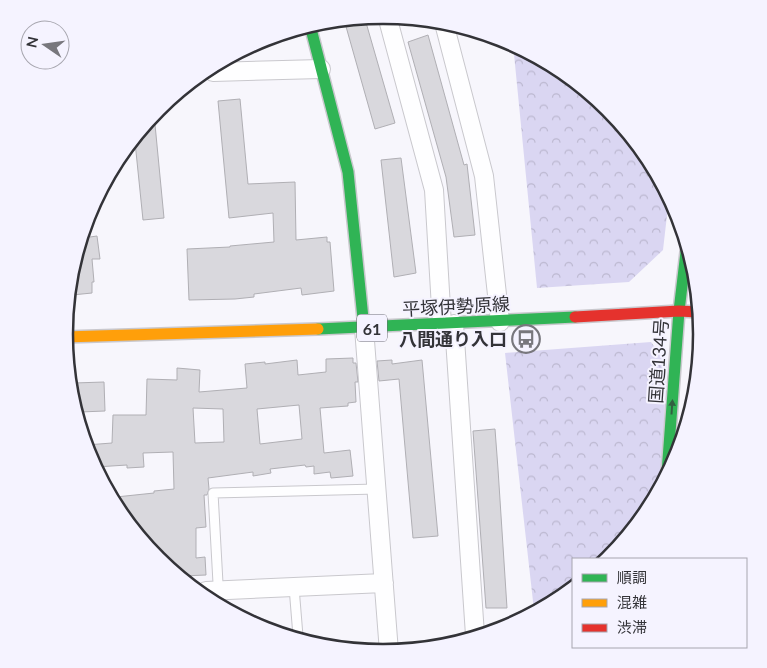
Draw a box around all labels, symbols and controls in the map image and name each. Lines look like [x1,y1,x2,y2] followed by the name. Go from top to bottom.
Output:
[20,20,70,70] north arrow
[22,35,41,49] text: N
[401,292,511,320] street label: 平塚伊勢原線
[357,314,387,342] road number: 61
[644,318,672,404] street label: 国道134号
[511,324,541,354] bus stop icon: 八間通り入口
[399,328,507,350] place label: 八間通り入口
[668,399,676,415] one-way arrow
[572,558,747,648] legend
[617,568,647,586] text: 順調
[617,593,647,611] text: 混雑
[617,618,647,636] text: 渋滞

